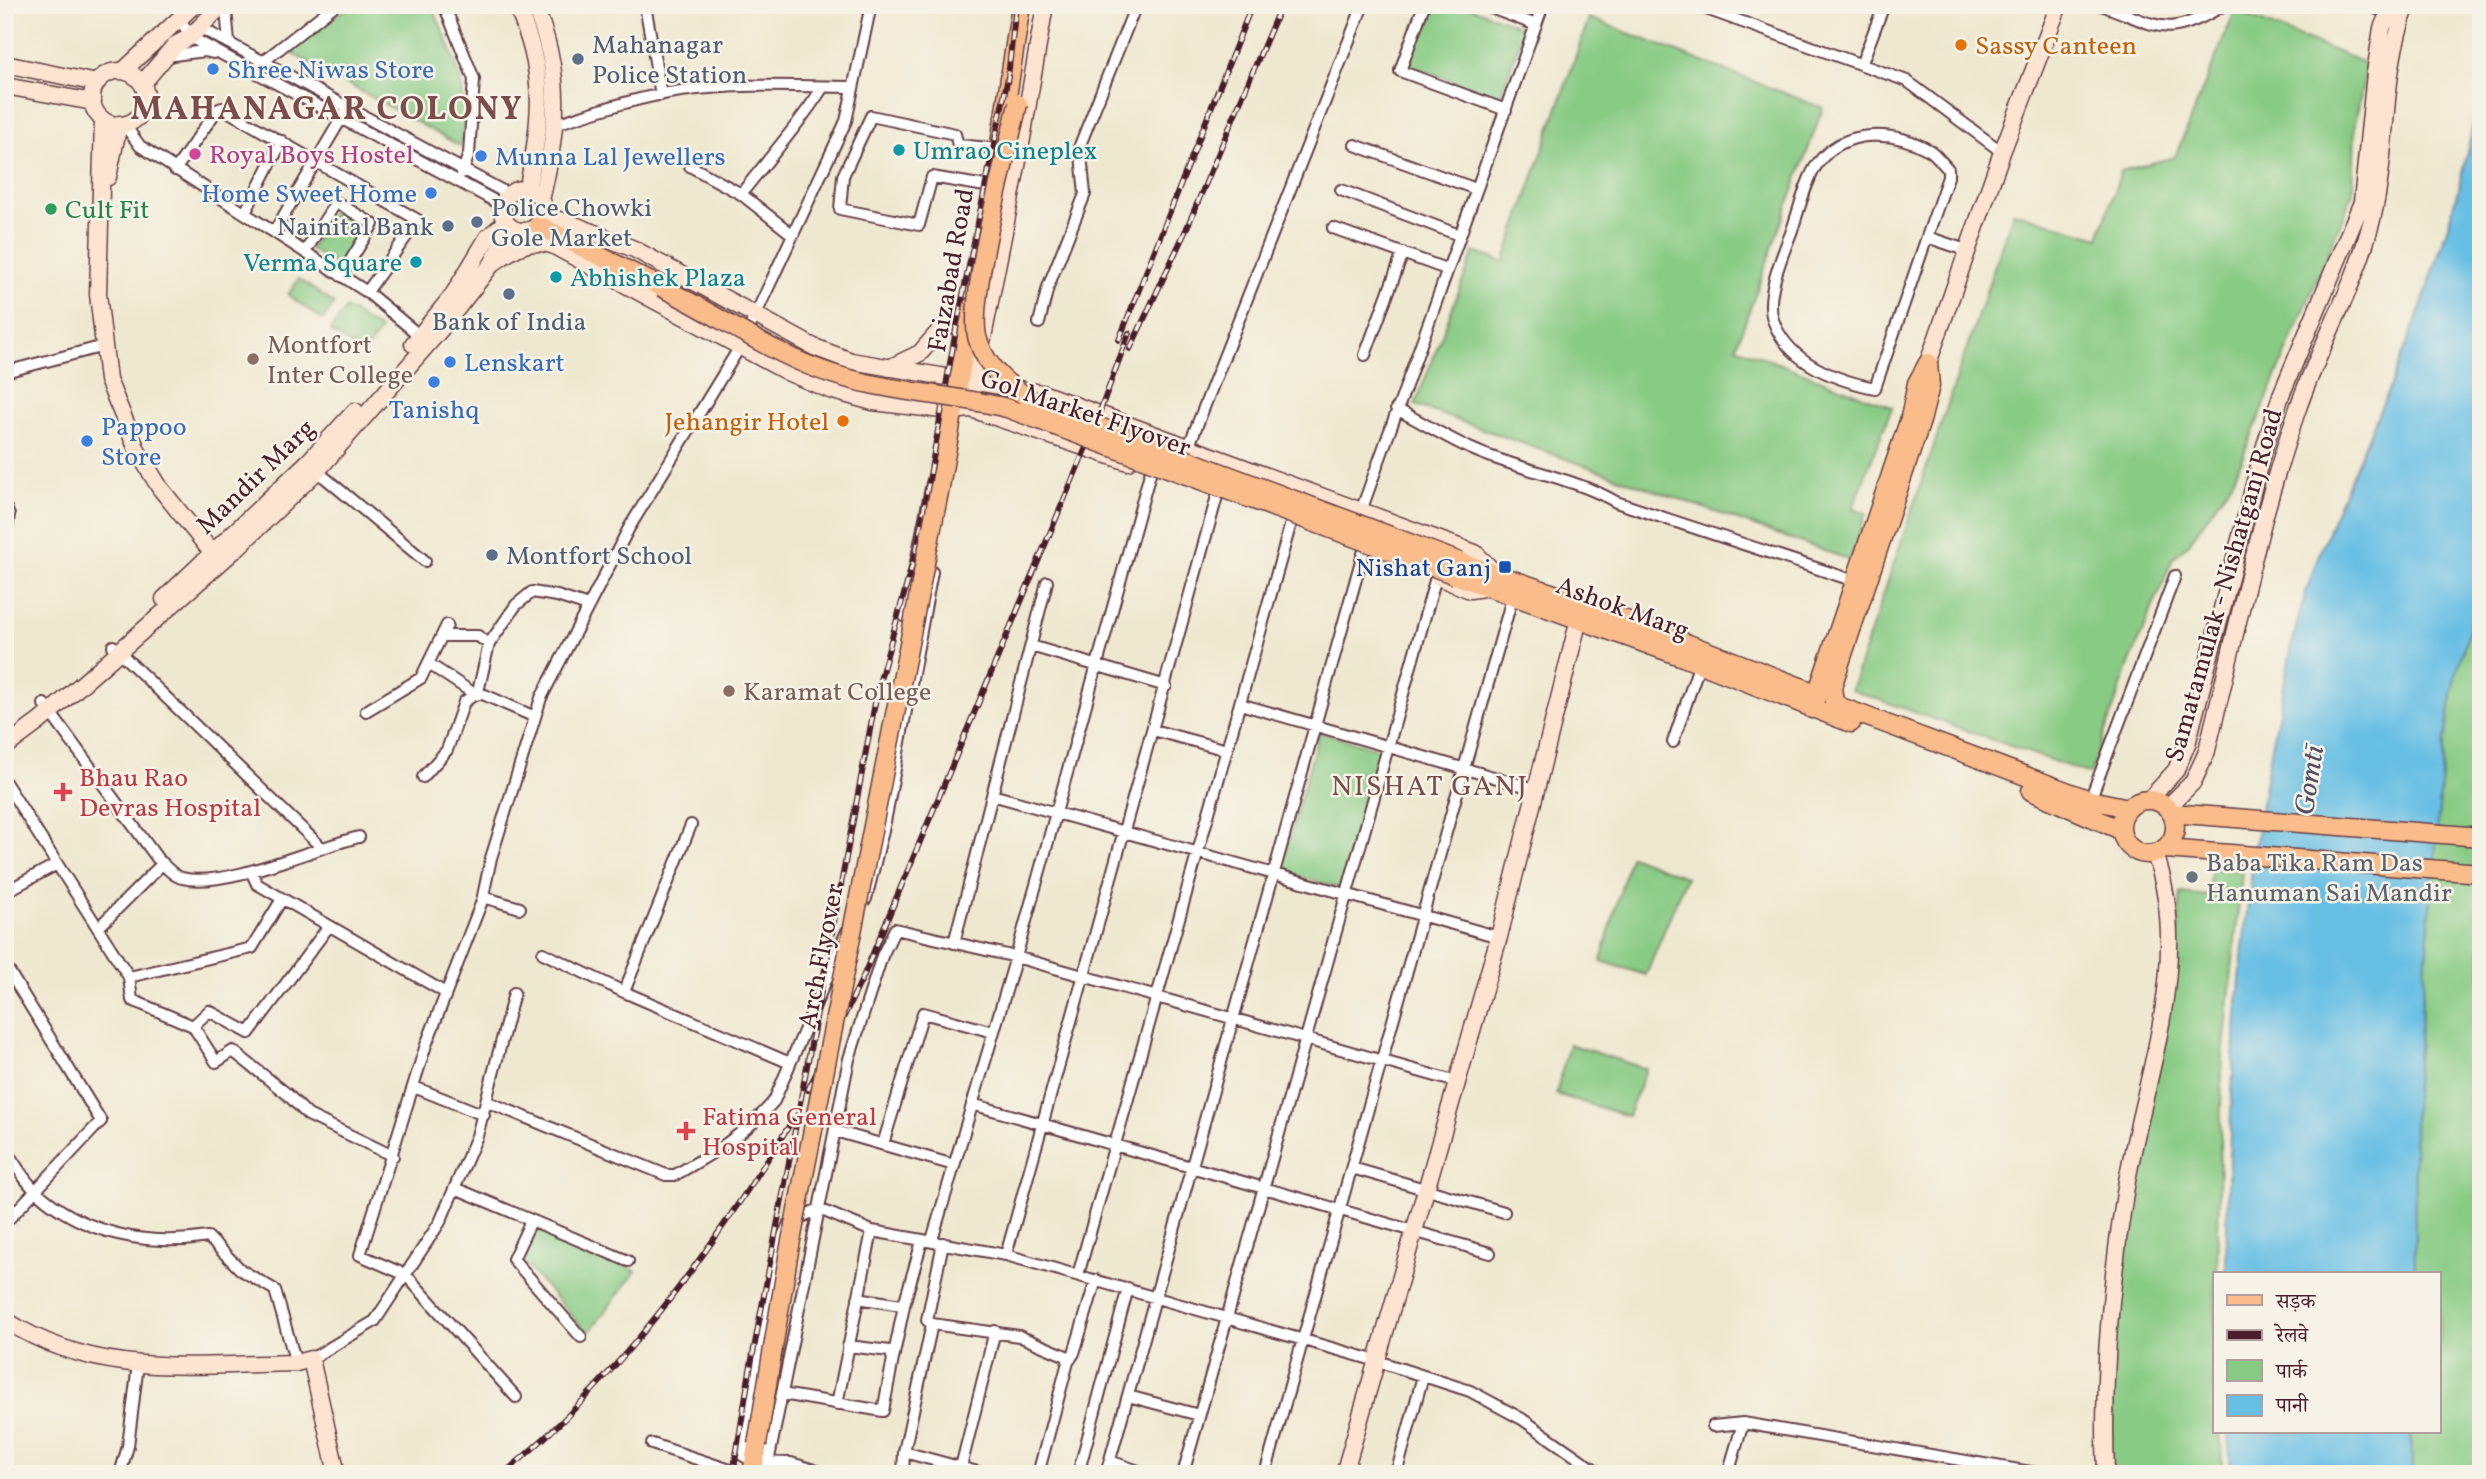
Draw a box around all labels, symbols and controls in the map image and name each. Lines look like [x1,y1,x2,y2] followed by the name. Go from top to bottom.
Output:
[592,28,747,94] place label: Mahanagar Police Station
[1975,29,2137,65] place label: Sassy Canteen
[1953,37,1969,53] marker: Sassy Canteen
[570,51,586,67] marker: Mahanagar Police Station
[227,53,434,89] place label: Shree Niwas Store
[205,61,221,77] marker: Shree Niwas Store
[131,88,523,134] district label: MAHANAGAR COLONY
[913,134,1097,170] place label: Umrao Cineplex
[209,138,414,174] place label: Royal Boys Hostel
[495,140,726,176] place label: Munna Lal Jewellers
[891,142,907,158] marker: Umrao Cineplex
[187,146,203,162] marker: Royal Boys Hostel
[473,148,489,164] marker: Munna Lal Jewellers
[201,177,417,213] place label: Home Sweet Home
[423,185,439,201] marker: Home Sweet Home
[920,186,984,355] street label: Faizabad Road
[491,191,652,257] place label: Police Chowki Gole Market
[65,193,150,229] place label: Cult Fit
[43,201,59,217] marker: Cult Fit
[277,210,434,246] place label: Nainital Bank
[469,214,485,230] marker: Police Chowki Gole Market
[440,218,456,234] marker: Nainital Bank
[243,246,402,282] place label: Verma Square
[408,254,424,270] marker: Verma Square
[570,261,746,297] place label: Abhishek Plaza
[548,269,564,285] marker: Abhishek Plaza
[501,286,517,302] marker: Bank of India
[432,305,586,341] place label: Bank of India
[267,328,413,394] place label: Montfort Inter College
[464,346,565,382] place label: Lenskart
[245,351,261,367] marker: Montfort Inter College
[442,354,458,370] marker: Lenskart
[975,361,1196,467] street label: Gol Market Flyover
[426,374,442,390] marker: Tanishq
[389,393,479,429] place label: Tanishq
[665,405,829,441] place label: Jehangir Hotel
[2157,405,2293,767] street label: Samatamulak - Nishatganj Road
[101,410,187,476] place label: Pappoo Store
[189,411,324,543] street label: Mandir Marg
[835,413,851,429] marker: Jehangir Hotel
[79,433,95,449] marker: Pappoo Store
[506,539,692,575] place label: Montfort School
[484,547,500,563] marker: Montfort School
[1356,551,1491,587] place label: Nishat Ganj
[1497,559,1513,575] marker: Nishat Ganj
[1551,568,1694,650] street label: Ashok Marg
[743,675,931,711] place label: Karamat College
[721,683,737,699] marker: Karamat College
[2286,741,2336,818] water label: Gomtī
[79,761,261,827] place label: Bhau Rao Devras Hospital
[1331,768,1529,807] district label: NISHAT GANJ
[53,782,73,802] marker: Bhau Rao Devras Hospital
[2206,846,2452,912] place label: Baba Tika Ram Das Hanuman Sai Mandir
[2184,869,2200,885] marker: Baba Tika Ram Das Hanuman Sai Mandir
[790,881,854,1032] street label: Arch Flyover
[702,1100,877,1166] place label: Fatima General Hospital
[676,1121,696,1141] marker: Fatima General Hospital
[2213,1272,2440,1434] legend
[2275,1288,2316,1317] text: सड़क
[2273,1322,2310,1351] text: रेलवे
[2275,1358,2308,1387] text: पार्क
[2275,1392,2309,1421] text: पानी

